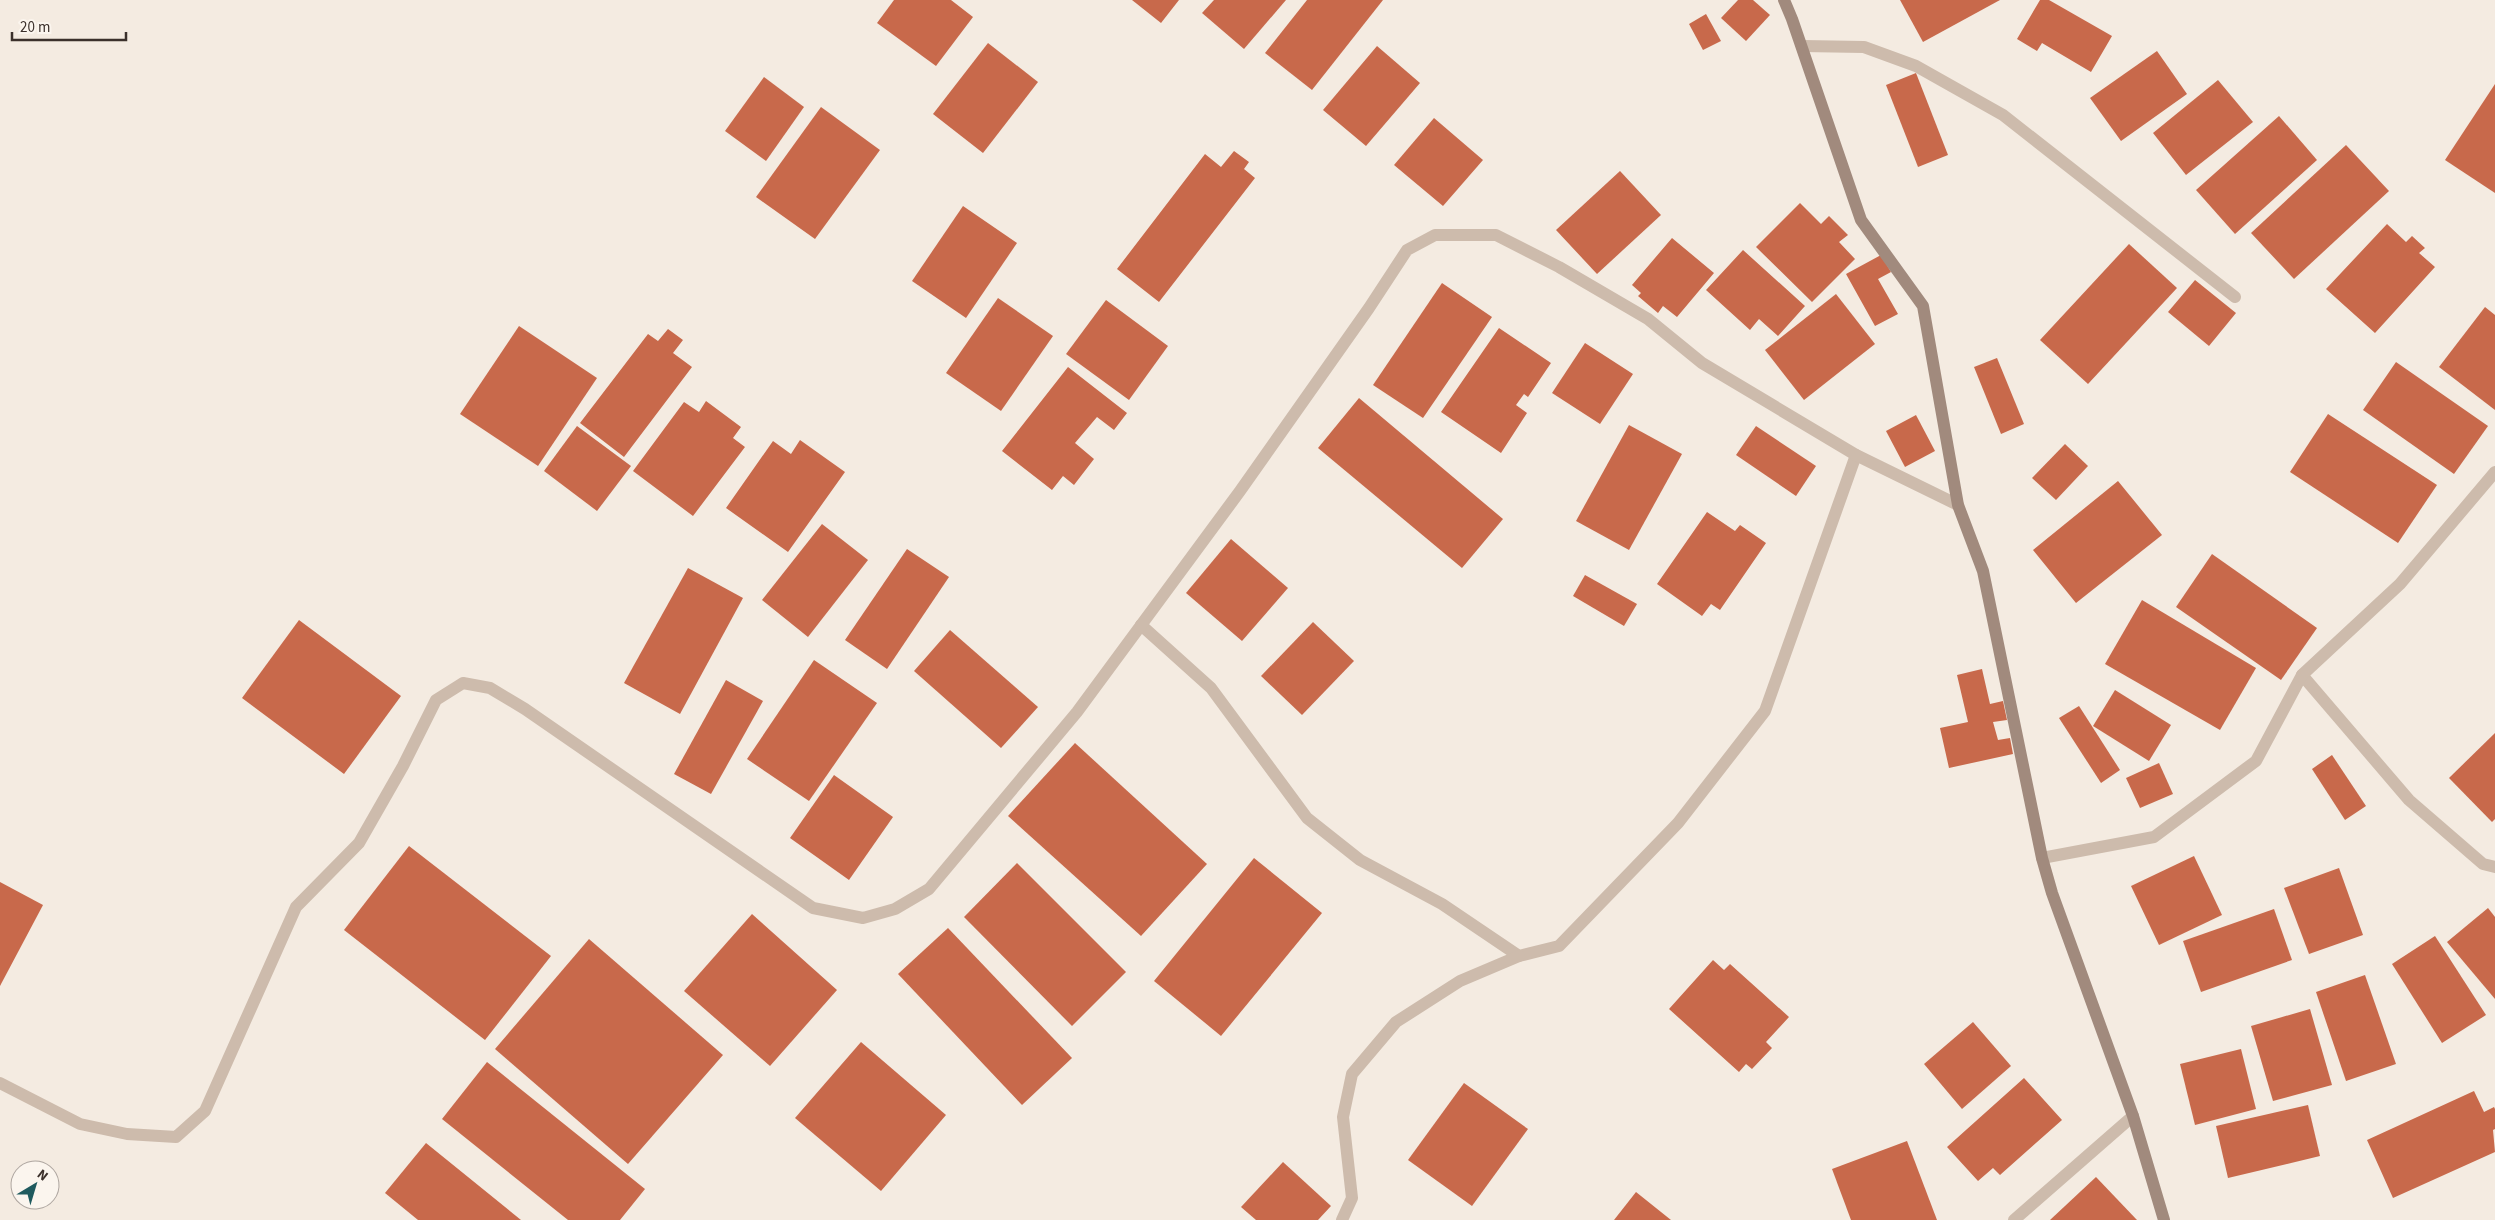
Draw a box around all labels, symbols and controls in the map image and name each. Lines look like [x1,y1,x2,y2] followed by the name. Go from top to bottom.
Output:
[12,10,126,42] scale bar
[20,17,50,38] text: 20 m
[10,1160,60,1210] north arrow
[33,1165,52,1186] text: N

